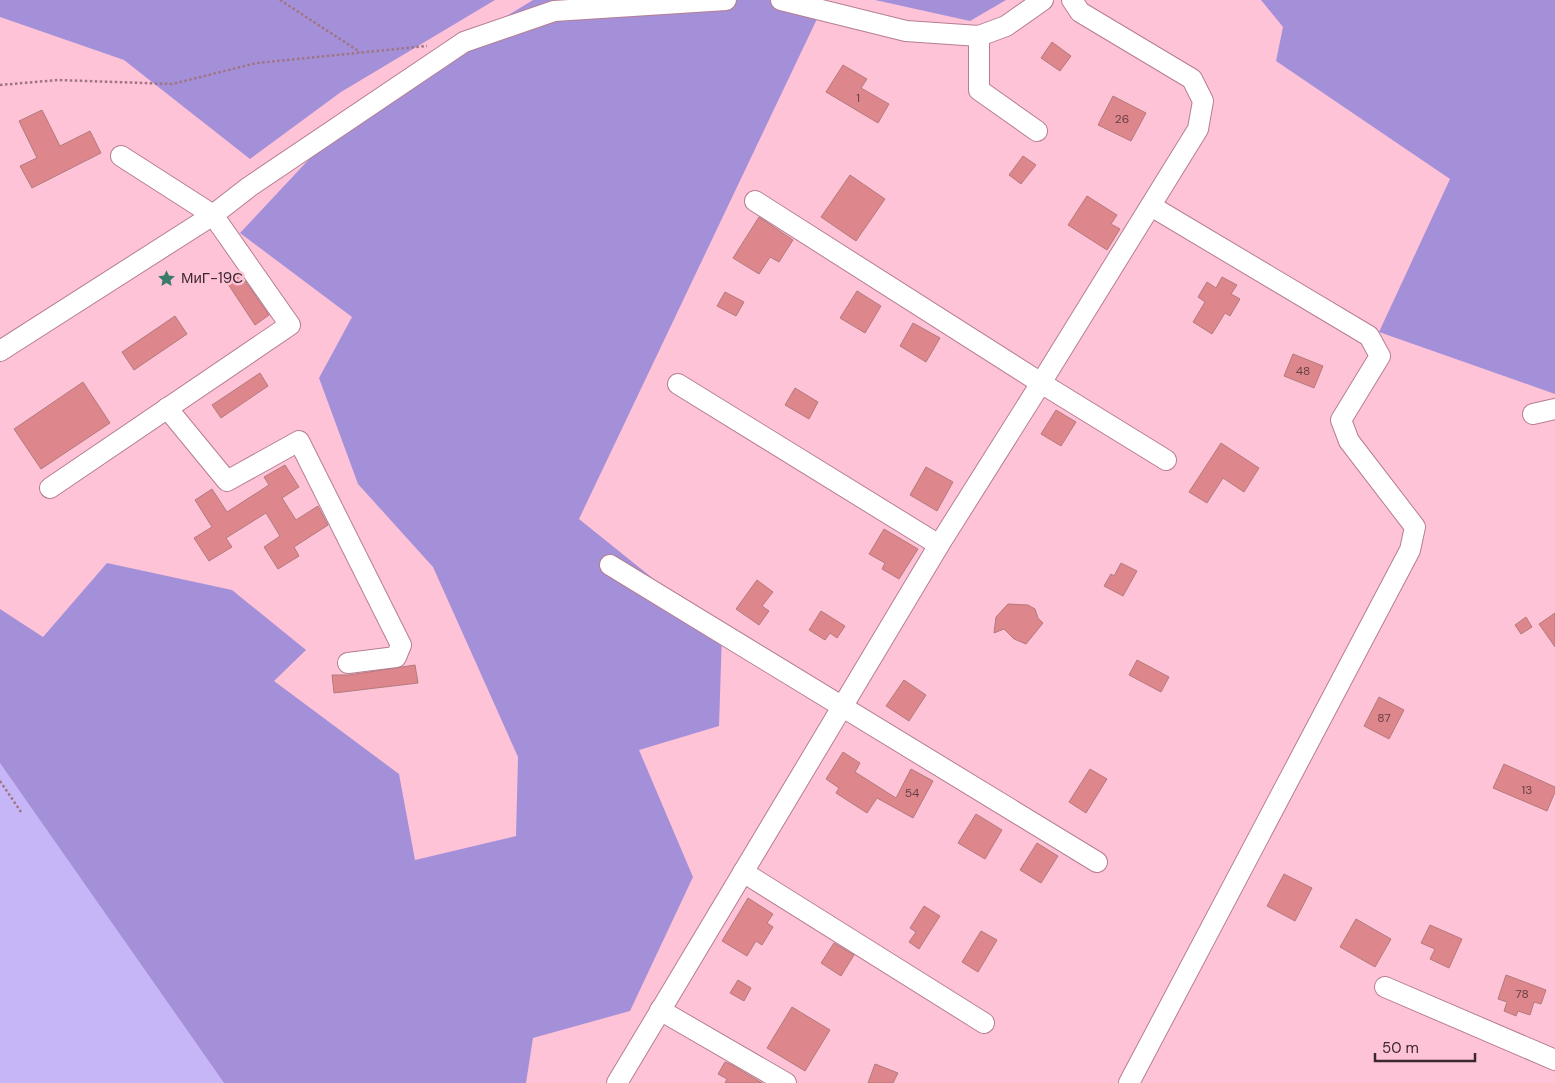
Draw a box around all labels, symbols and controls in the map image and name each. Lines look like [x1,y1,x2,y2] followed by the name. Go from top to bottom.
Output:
[856,90,860,106] house number: 1
[1115,111,1129,127] house number: 26
[157,268,177,288] place icon: МиГ-19С
[181,268,243,288] place label: МиГ-19С
[1296,363,1310,379] house number: 48
[1377,710,1391,726] house number: 87
[1522,782,1532,798] house number: 13
[905,785,919,801] house number: 54
[1515,986,1529,1002] house number: 78
[1375,1030,1475,1062] scale bar
[1382,1038,1419,1058] text: 50 m

